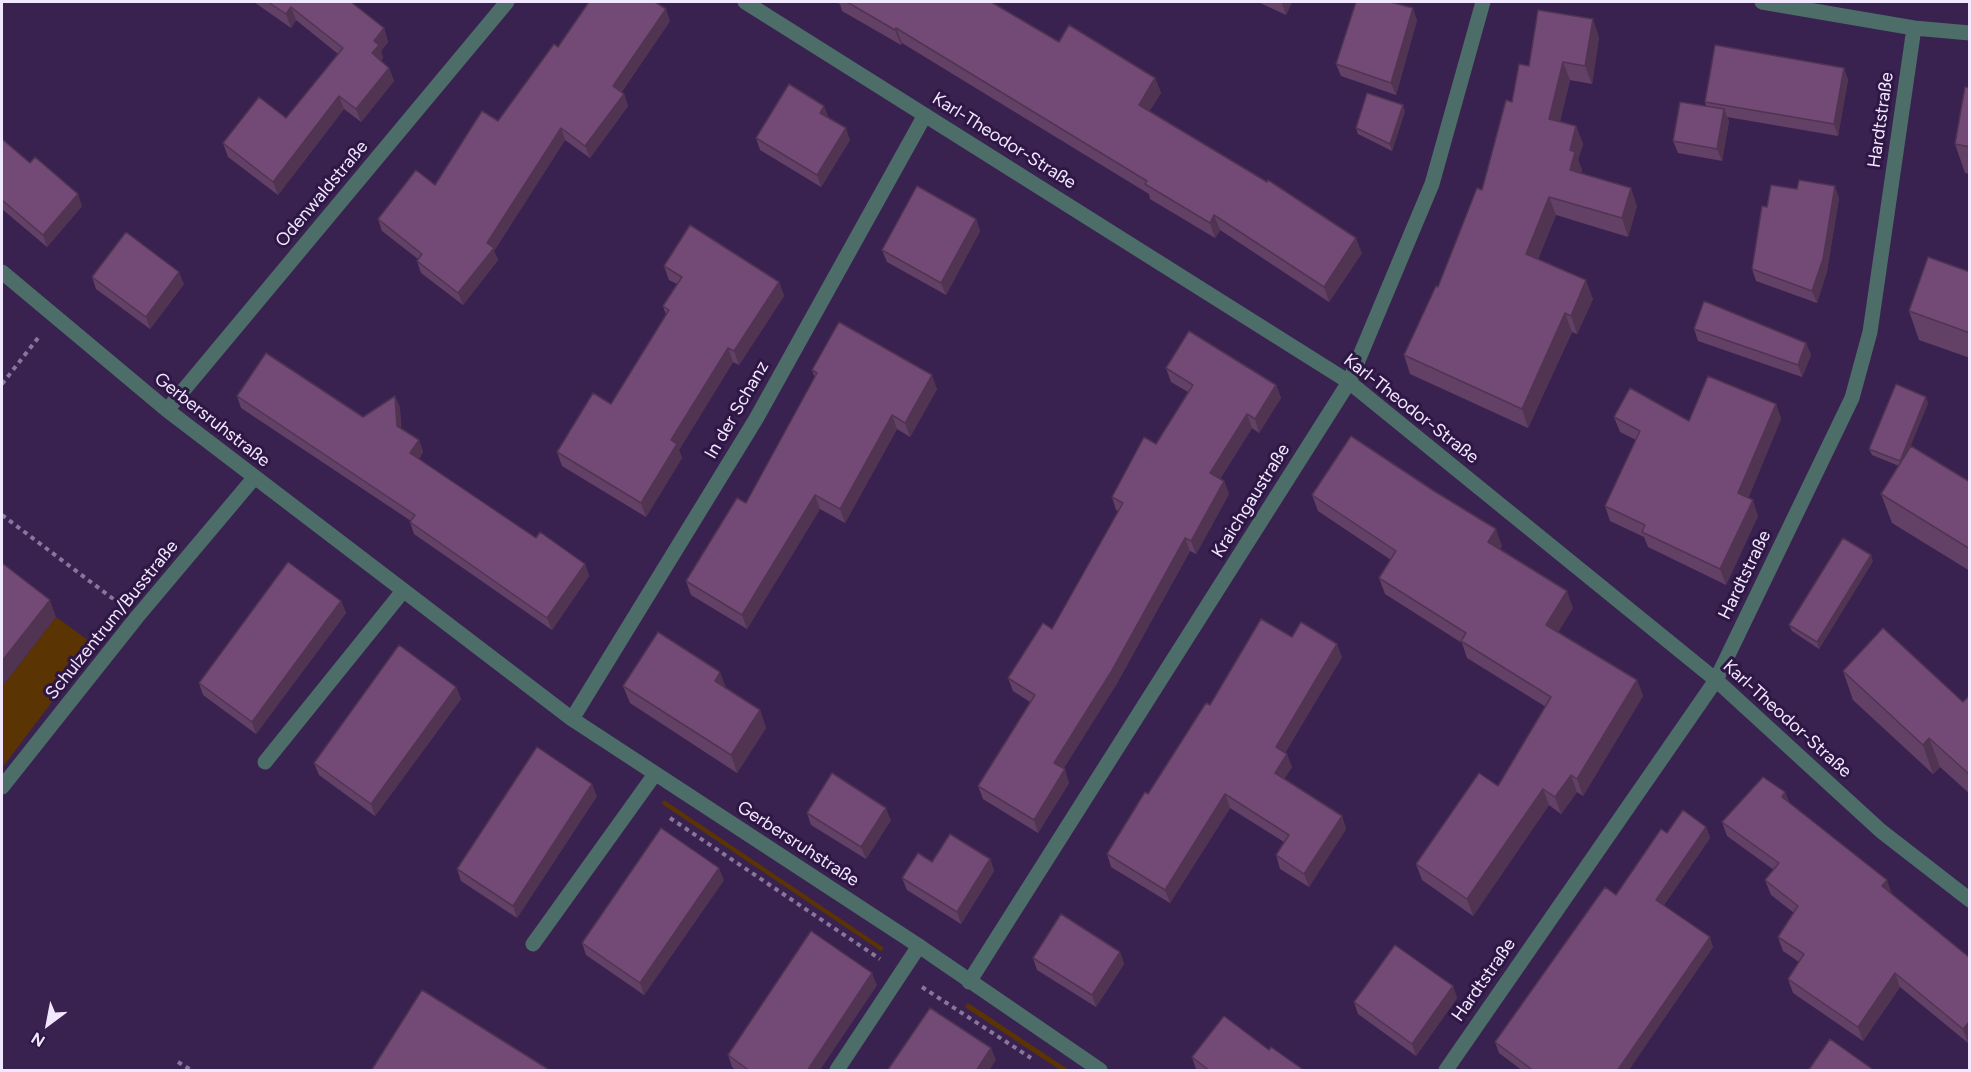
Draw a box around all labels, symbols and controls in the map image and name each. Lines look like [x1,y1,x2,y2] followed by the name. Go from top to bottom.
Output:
[1864,71,1898,169] street label: Hardtstraße
[928,88,1080,194] street label: Karl-Theodor-Straße
[271,136,373,252] street label: Odenwaldstraße
[1339,350,1483,468] street label: Karl-Theodor-Straße
[700,357,774,463] street label: In der Schanz
[150,368,274,472] street label: Gerbersruhstraße
[1207,440,1295,562] street label: Kraichgaustraße
[1714,527,1776,623] street label: Hardtstraße
[41,536,183,704] street label: Schulzentrum/Busstraße
[1718,656,1856,782] street label: Karl-Theodor-Straße
[733,797,863,891] street label: Gerbersruhstraße
[1447,934,1521,1026] street label: Hardtstraße
[18,994,78,1054] north arrow
[28,1028,48,1051] text: N

